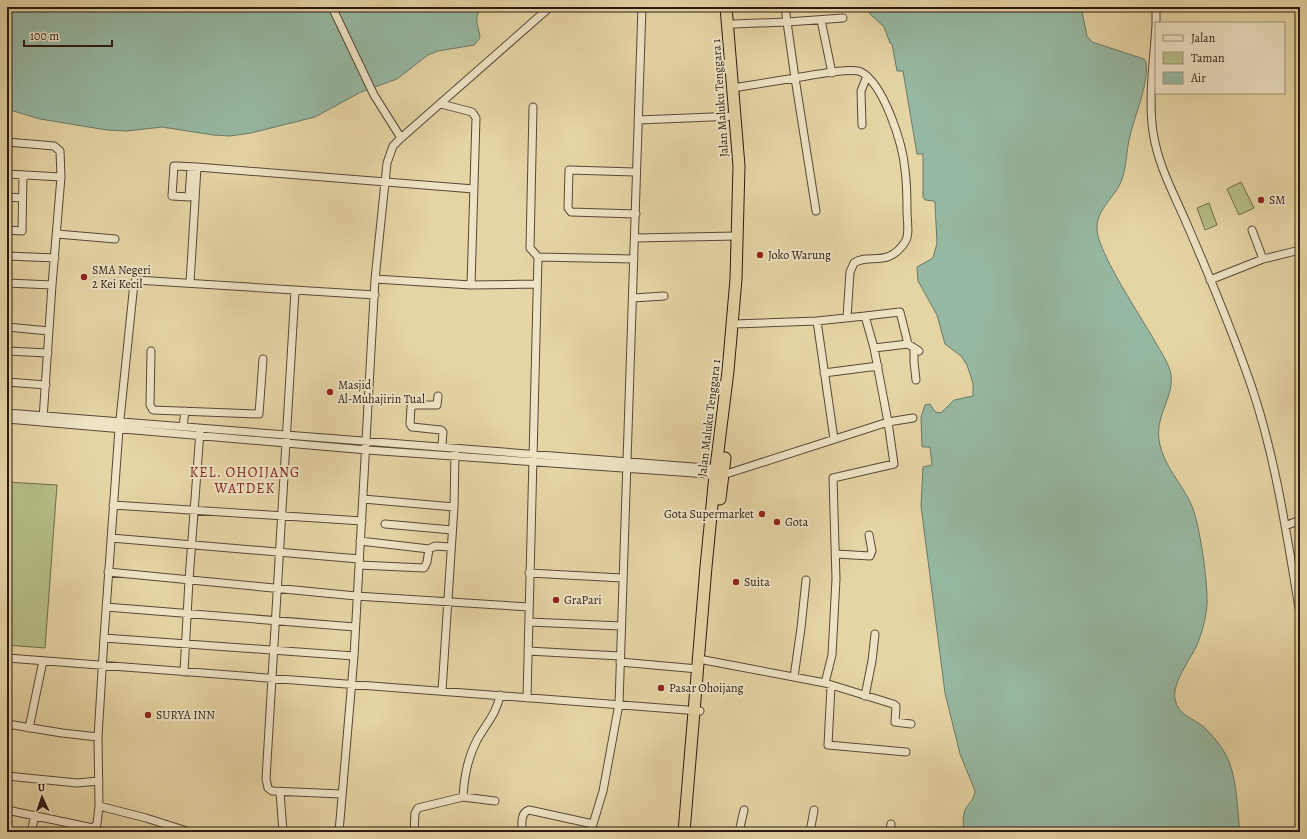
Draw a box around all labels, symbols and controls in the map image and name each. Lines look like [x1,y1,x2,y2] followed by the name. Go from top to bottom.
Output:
[24,22,112,48] scale bar
[1155,22,1285,94] legend
[30,28,59,44] text: 100 m
[1191,30,1216,46] text: Jalan
[708,38,732,158] street label: Jalan Maluku Tenggara 1
[1191,50,1225,66] text: Taman
[1190,70,1206,86] text: Air
[1269,192,1286,208] place label: SM
[1256,195,1266,205] marker: SM
[768,247,831,263] place label: Joko Warung
[755,250,765,260] marker: Joko Warung
[92,262,151,292] place label: SMA Negeri 2 Kei Kecil
[79,272,89,282] marker: SMA Negeri 2 Kei Kecil
[694,358,724,478] street label: Jalan Maluku Tenggara 1
[337,377,425,407] place label: Masjid Al-Muhajirin Tual
[325,387,335,397] marker: Masjid Al-Muhajirin Tual
[190,463,300,498] district label: KEL. OHOIJANG WATDEK
[664,506,754,522] place label: Gota Supermarket
[757,509,767,519] marker: Gota Supermarket
[785,514,809,530] place label: Gota
[772,517,782,527] marker: Gota
[744,574,770,590] place label: Suita
[731,577,741,587] marker: Suita
[564,592,602,608] place label: GraPari
[551,595,561,605] marker: GraPari
[669,680,744,696] place label: Pasar Ohoijang
[656,683,666,693] marker: Pasar Ohoijang
[156,707,215,723] place label: SURYA INN
[143,710,153,720] marker: SURYA INN
[22,777,62,817] north arrow
[37,780,46,795] text: U

